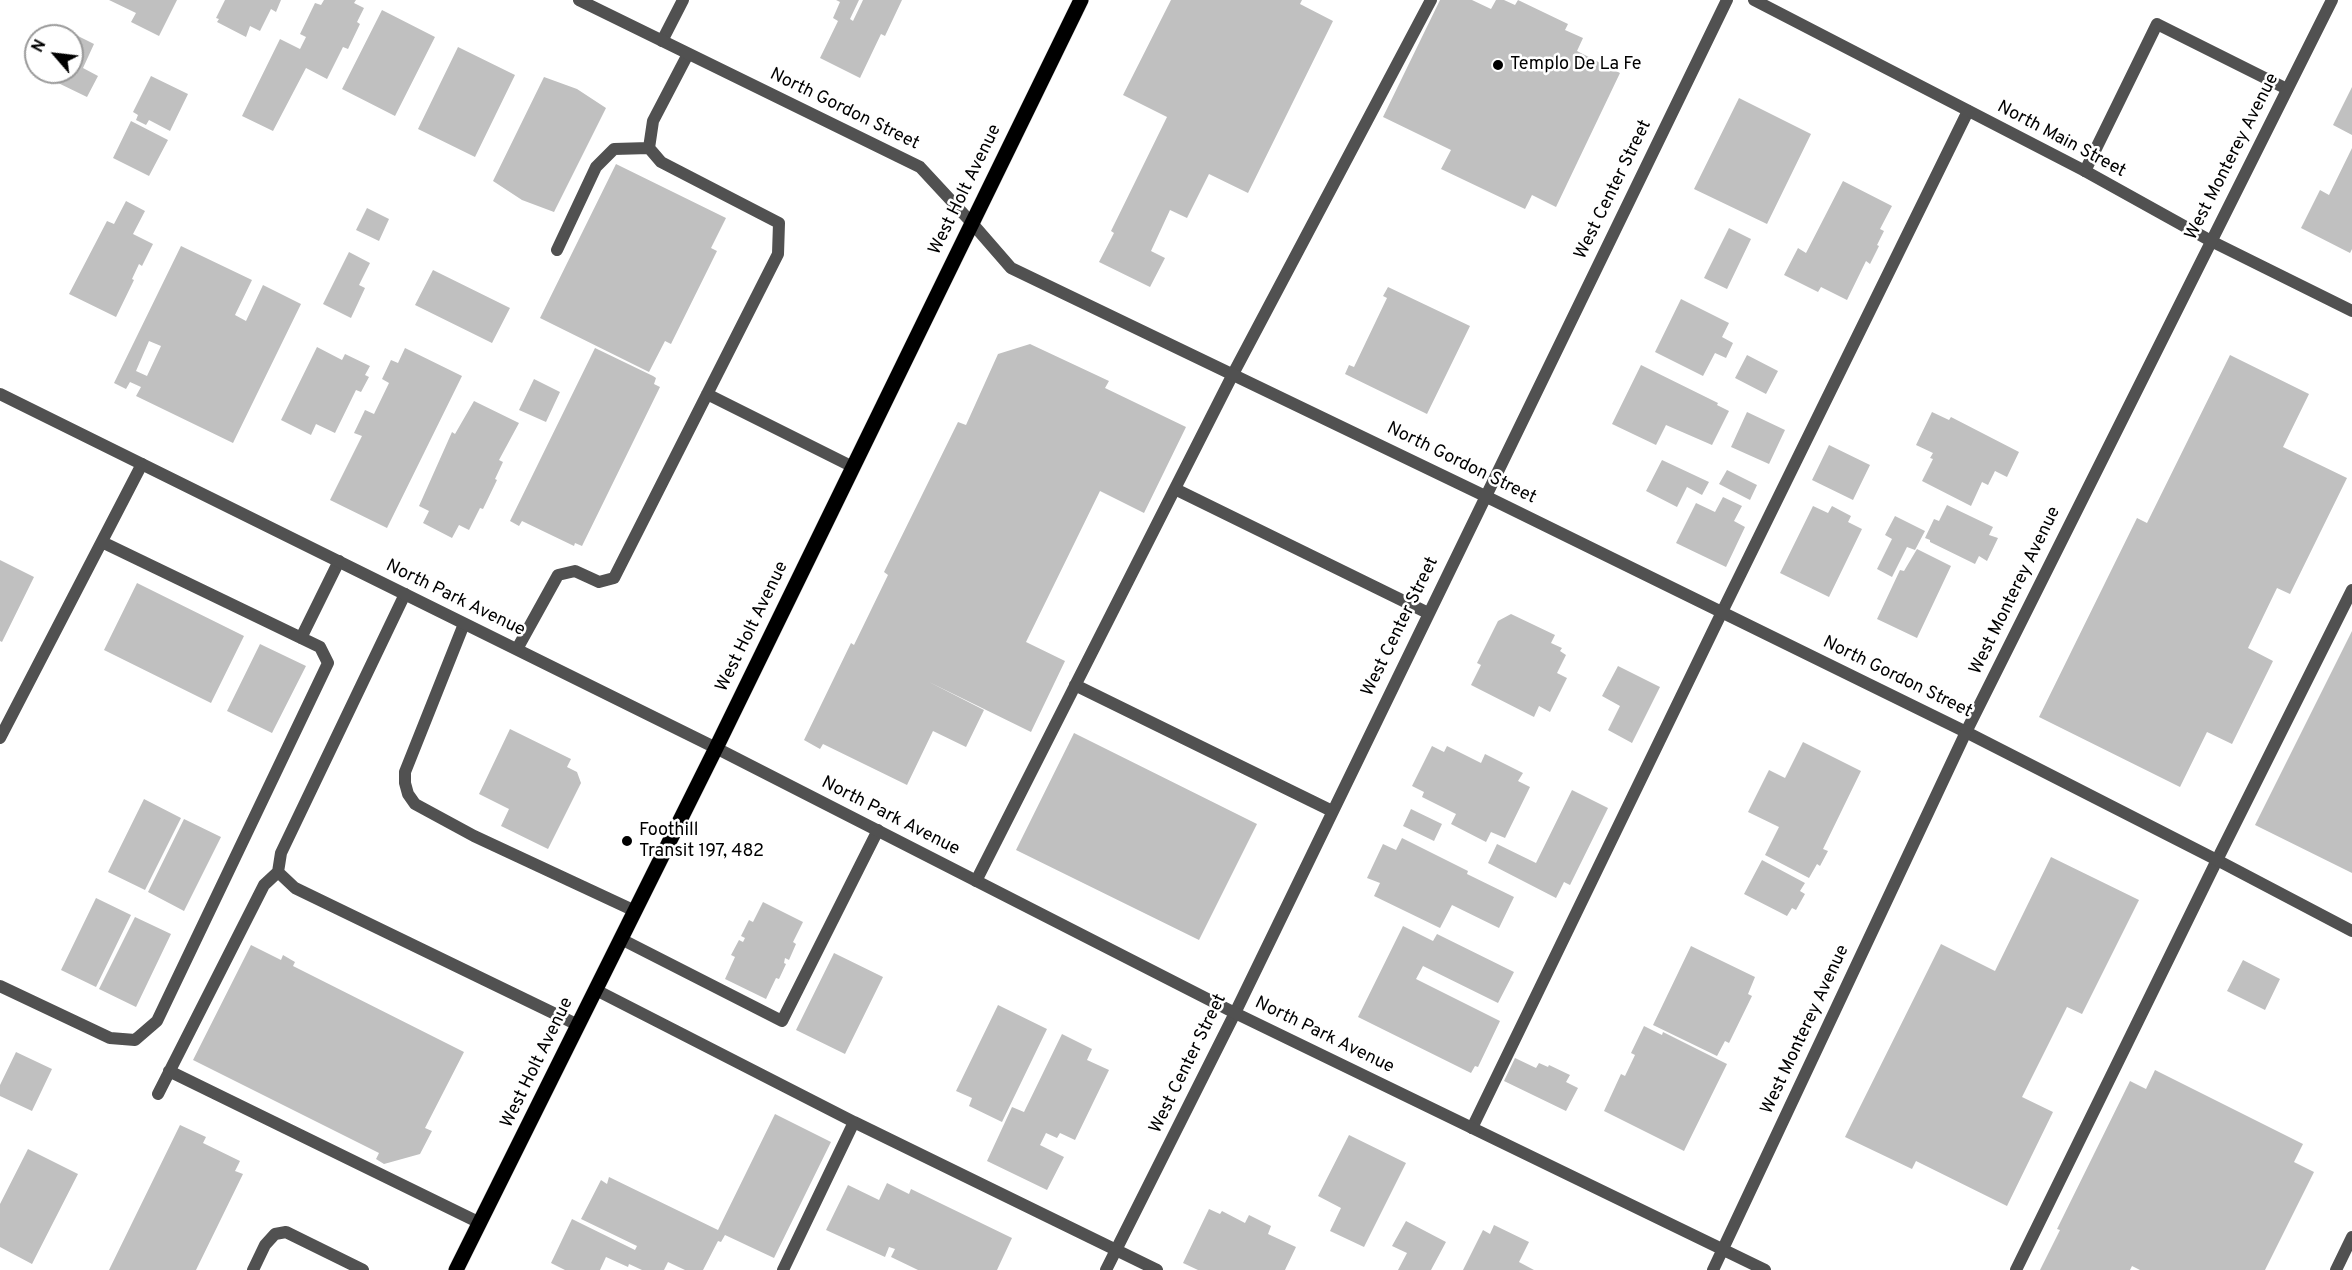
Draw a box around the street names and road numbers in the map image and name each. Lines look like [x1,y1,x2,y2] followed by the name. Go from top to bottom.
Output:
[766,64,922,156] street label: North Gordon Street
[2182,70,2284,244] street label: West Monterey Avenue
[1993,97,2129,183] street label: North Main Street
[1571,117,1657,263] street label: West Center Street
[925,121,1007,259] street label: West Holt Avenue
[1383,418,1539,510] street label: North Gordon Street
[1966,503,2066,679] street label: West Monterey Avenue
[1358,554,1444,700] street label: West Center Street
[382,556,528,642] street label: North Park Avenue
[712,558,794,696] street label: West Holt Avenue
[1819,632,1975,724] street label: North Gordon Street
[817,773,963,861] street label: North Park Avenue
[1757,942,1855,1118] street label: West Monterey Avenue
[1146,991,1232,1137] street label: West Center Street
[1251,993,1397,1079] street label: North Park Avenue
[497,994,579,1132] street label: West Holt Avenue

